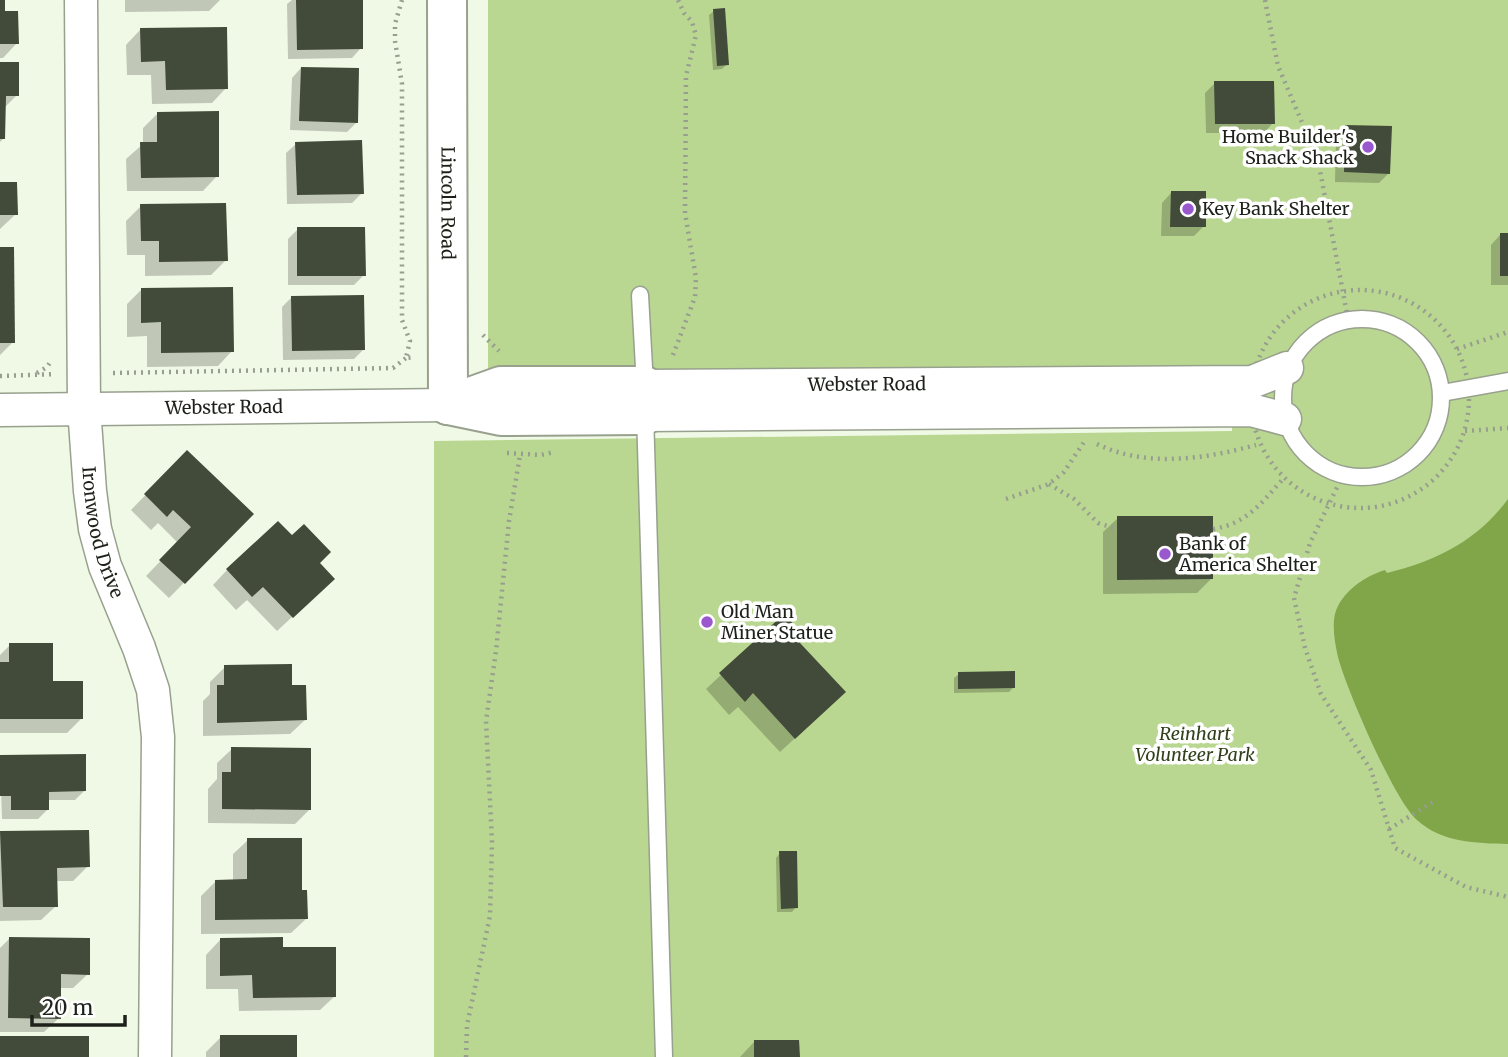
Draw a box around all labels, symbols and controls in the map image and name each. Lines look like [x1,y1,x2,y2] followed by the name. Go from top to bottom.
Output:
[1222,125,1355,169] place label: Home Builder's Snack Shack
[1360,139,1376,155] marker: Home Builder's Snack Shack
[436,146,460,260] street label: Lincoln Road
[1202,197,1350,220] place label: Key Bank Shelter
[1180,201,1196,217] marker: Key Bank Shelter
[807,372,926,396] street label: Webster Road
[164,395,283,419] street label: Webster Road
[77,465,129,601] street label: Ironwood Drive
[1178,532,1317,576] place label: Bank of America Shelter
[1157,546,1173,562] marker: Bank of America Shelter
[721,600,833,644] place label: Old Man Miner Statue
[699,614,715,630] marker: Old Man Miner Statue
[1135,722,1255,766] park label: Reinhart Volunteer Park
[32,984,124,1028] scale bar
[42,994,94,1021] text: 20 m

